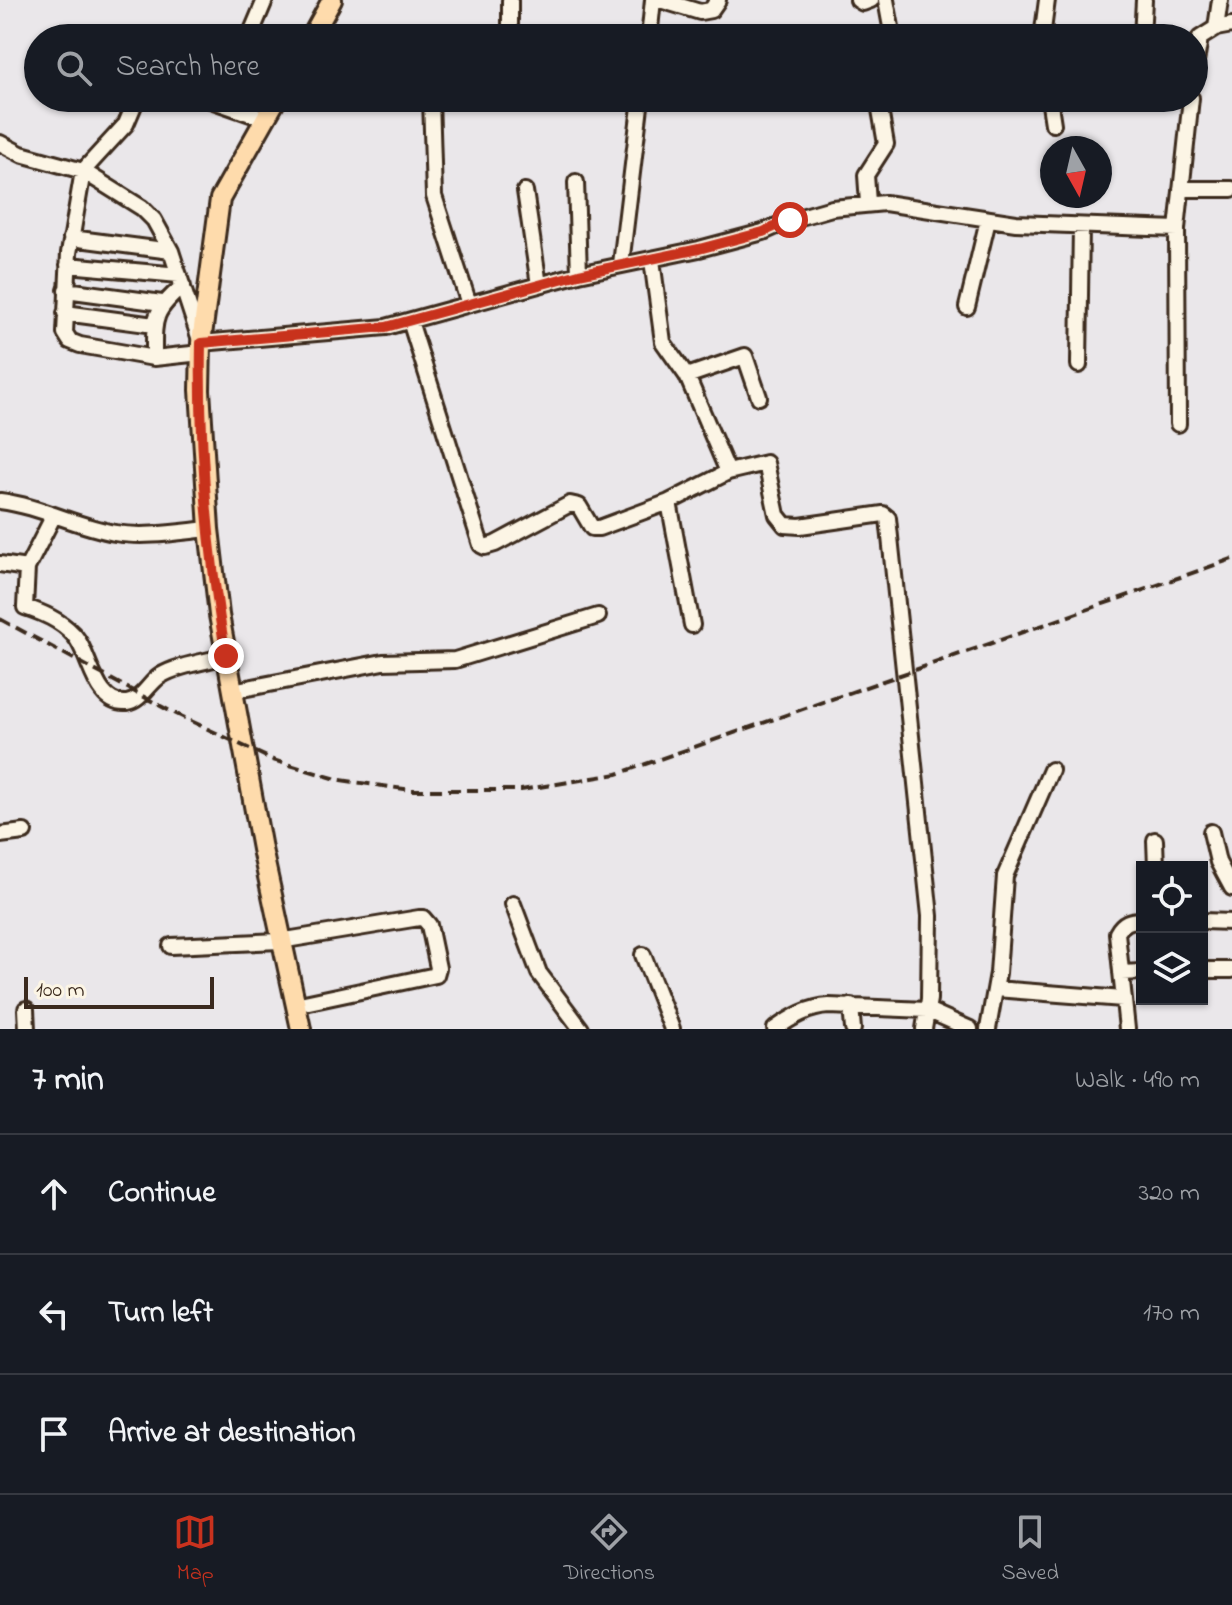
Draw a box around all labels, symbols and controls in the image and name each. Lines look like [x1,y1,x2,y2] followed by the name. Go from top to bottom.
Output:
[24,24,1208,112] search box
[52,46,96,90] icon: search
[116,46,260,90] text: Search here
[1040,136,1112,208] north arrow
[772,202,808,238] route start
[208,638,244,674] route end
[1136,861,1208,1005] map controls
[1136,861,1208,933] button: locate
[1136,933,1208,1005] button: layers
[24,973,214,1009] scale bar
[36,975,85,1007] text: 100 m
[32,1056,104,1106] text: 7 min
[1075,1062,1200,1100] text: Walk · 490 m
[32,1172,76,1216] icon: ahead
[108,1172,216,1216] text: Continue
[1138,1175,1200,1213] text: 320 m
[32,1292,76,1336] icon: left
[108,1292,213,1336] text: Turn left
[1143,1295,1200,1333] text: 170 m
[32,1412,76,1456] icon: arrive
[108,1412,356,1456] text: Arrive at destination
[173,1510,217,1590] tab: Map
[564,1510,655,1590] tab: Directions
[1001,1510,1059,1590] tab: Saved

